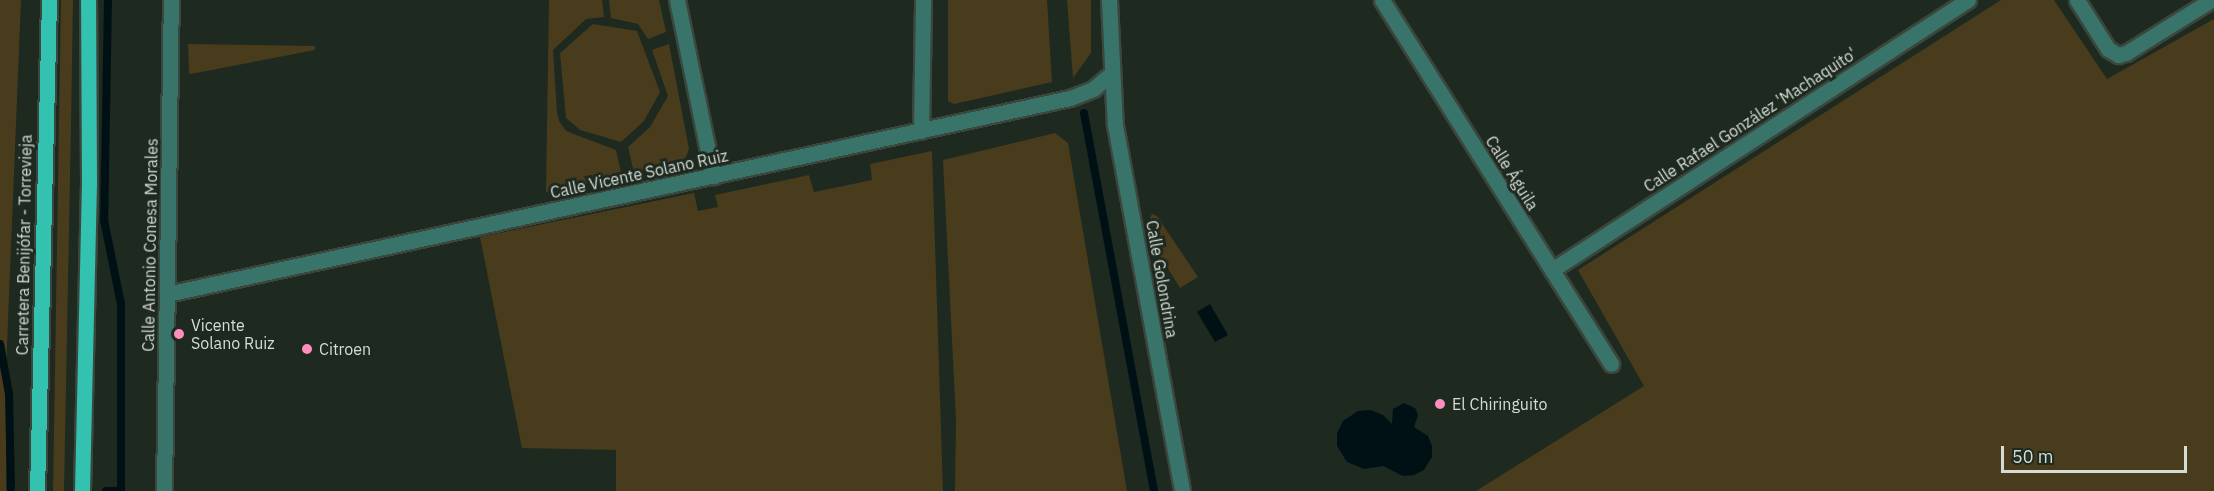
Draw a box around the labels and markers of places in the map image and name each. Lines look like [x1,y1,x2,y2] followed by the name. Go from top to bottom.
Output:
[191,315,275,353] place label: Vicente Solano Ruiz
[172,327,186,341] marker: Vicente Solano Ruiz
[319,339,371,359] place label: Citroen
[300,342,314,356] marker: Citroen
[1452,394,1547,414] place label: El Chiringuito
[1433,397,1447,411] marker: El Chiringuito

